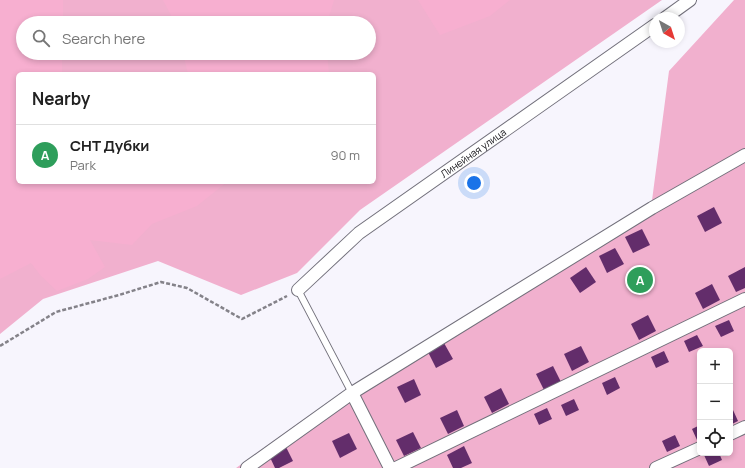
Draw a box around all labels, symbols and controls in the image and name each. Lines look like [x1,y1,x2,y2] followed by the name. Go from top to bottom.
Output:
[649,12,685,48] north arrow
[16,16,376,60] search box
[30,27,52,49] icon: search
[62,28,145,49] text: Search here
[32,87,90,110] text: Nearby
[437,125,509,181] street label: Линейная улица
[70,135,149,156] text: СНТ Дубки
[41,146,49,164] text: A
[330,146,360,164] text: 90 m
[70,156,96,174] text: Park
[464,173,484,193] your location
[627,265,653,295] pin: A
[697,348,733,456] map controls
[697,348,733,384] button: +
[697,384,733,420] button: −
[697,420,733,456] button: locate

